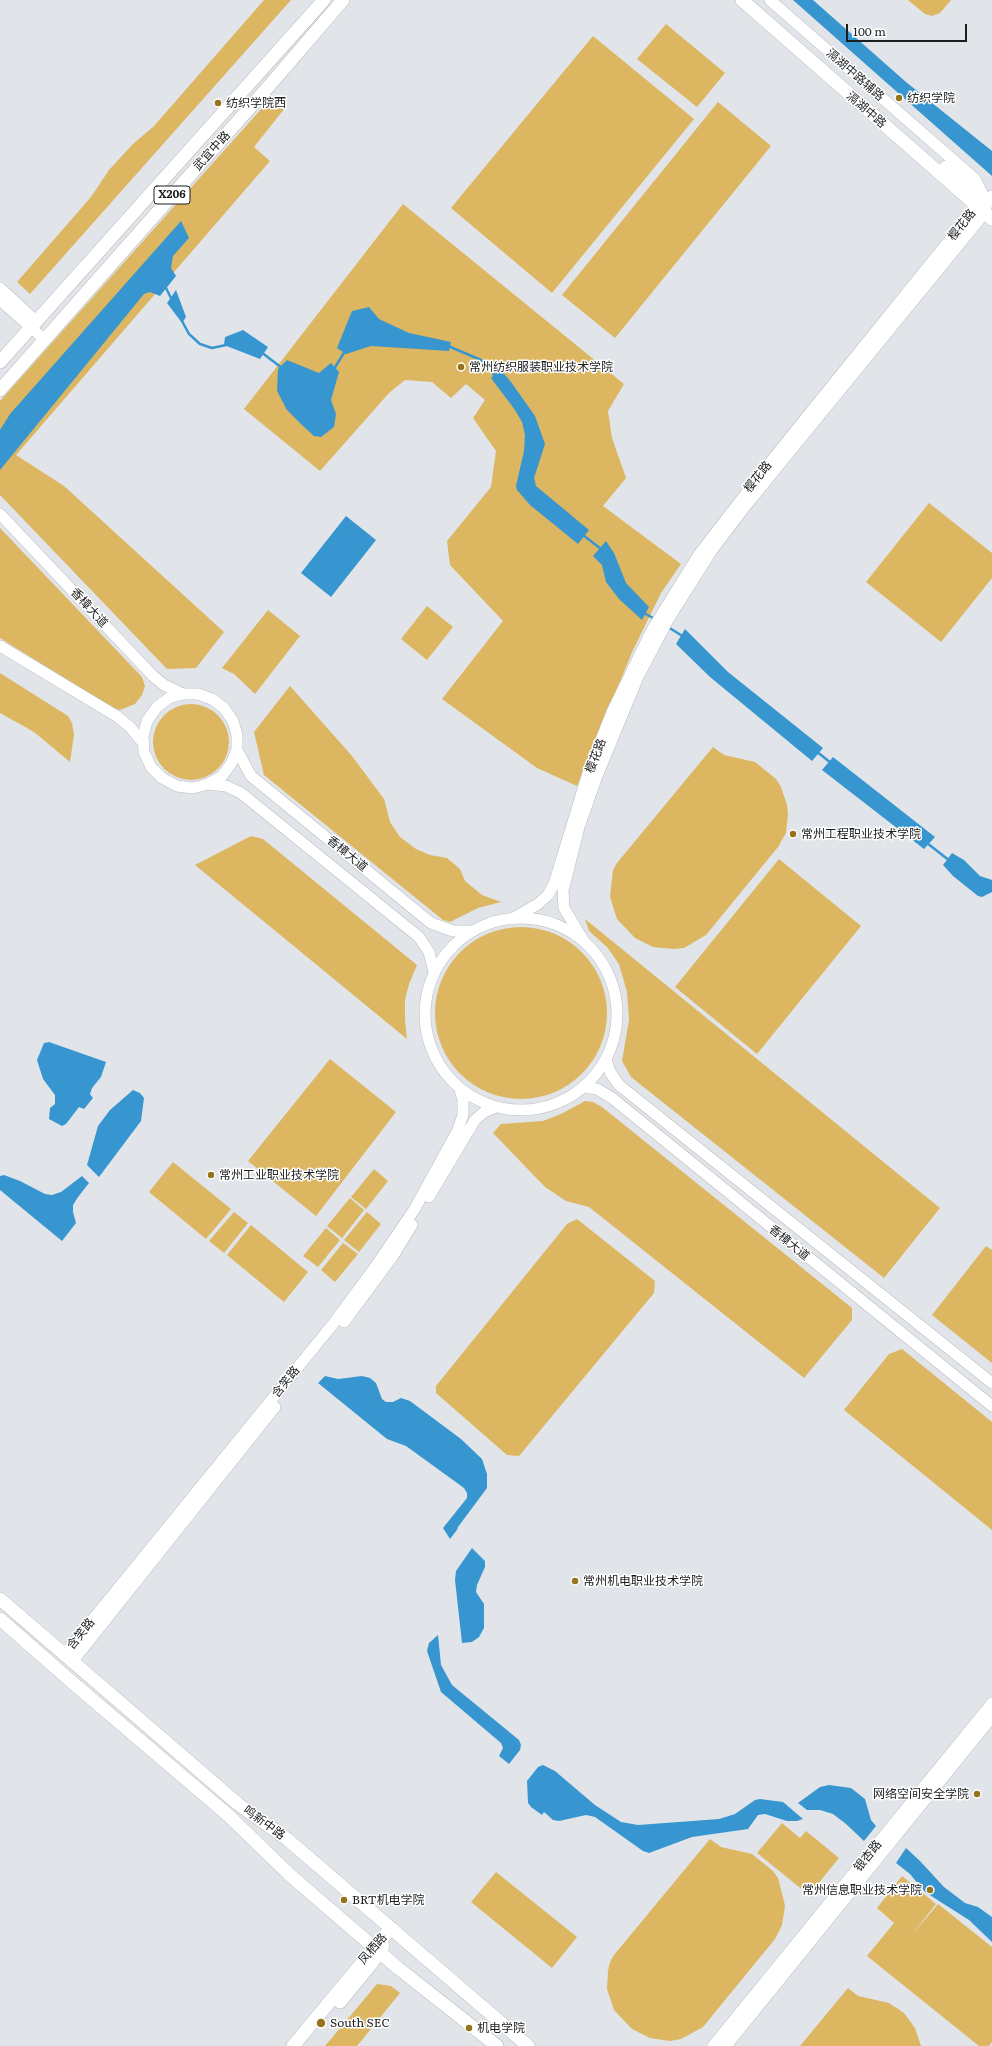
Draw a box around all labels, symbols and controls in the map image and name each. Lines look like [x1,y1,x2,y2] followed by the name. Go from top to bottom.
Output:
[848,16,969,42] scale bar
[853,22,886,40] text: 100 m
[823,46,887,104] street label: 滆湖中路辅路
[843,89,889,131] street label: 滆湖中路
[907,91,955,105] place label: 纺织学院
[894,93,904,103] marker: 纺织学院
[226,96,286,110] place label: 纺织学院西
[213,98,223,108] marker: 纺织学院西
[191,128,233,174] street label: 武宜中路
[154,186,190,204] road number: X206
[945,206,979,244] street label: 樱花路
[469,360,613,374] place label: 常州纺织服装职业技术学院
[456,362,466,372] marker: 常州纺织服装职业技术学院
[741,458,775,496] street label: 樱花路
[67,586,111,630] street label: 香樟大道
[583,737,609,775] street label: 樱花路
[801,827,921,841] place label: 常州工程职业技术学院
[788,829,798,839] marker: 常州工程职业技术学院
[324,833,370,875] street label: 香樟大道
[219,1168,339,1182] place label: 常州工业职业技术学院
[206,1170,216,1180] marker: 常州工业职业技术学院
[766,1222,812,1264] street label: 香樟大道
[269,1363,303,1401] street label: 含笑路
[583,1574,703,1588] place label: 常州机电职业技术学院
[570,1576,580,1586] marker: 常州机电职业技术学院
[64,1615,98,1653] street label: 含笑路
[873,1787,969,1801] place label: 网络空间安全学院
[972,1789,982,1799] marker: 网络空间安全学院
[240,1803,288,1843] street label: 鸣新中路
[851,1837,885,1875] street label: 银杏路
[802,1883,922,1897] place label: 常州信息职业技术学院
[925,1885,935,1895] marker: 常州信息职业技术学院
[352,1893,425,1907] place label: BRT机电学院
[339,1895,349,1905] marker: BRT机电学院
[356,1931,390,1967] street label: 凤栖路
[330,2016,390,2030] place label: South SEC
[315,2017,327,2029] marker: South SEC
[477,2021,525,2035] place label: 机电学院
[464,2023,474,2033] marker: 机电学院

